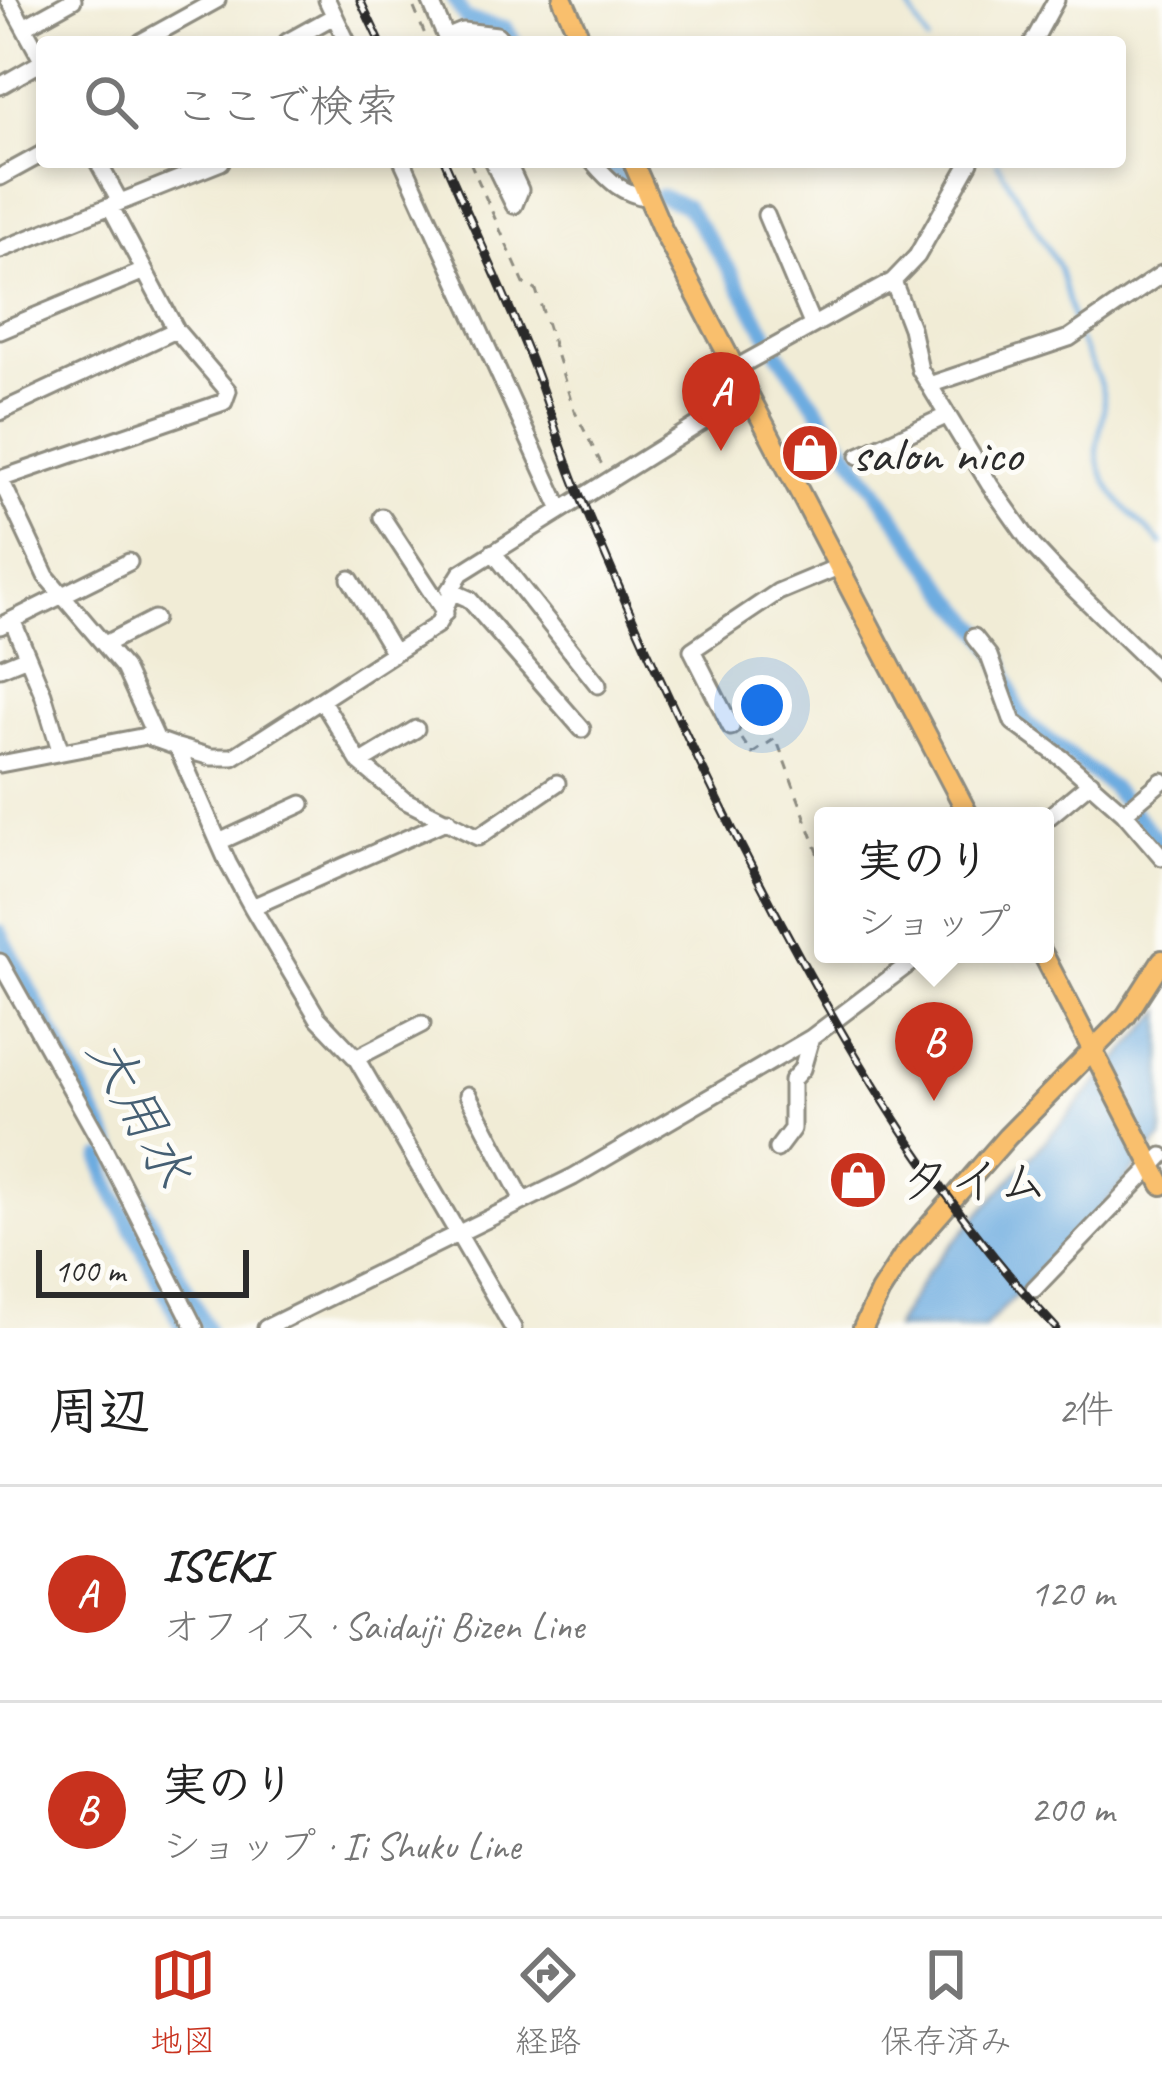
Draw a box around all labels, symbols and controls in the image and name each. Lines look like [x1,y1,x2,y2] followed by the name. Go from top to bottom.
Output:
[36,36,1126,168] search box
[78,69,144,135] icon: search
[174,78,399,135] text: ここで検索
[682,352,760,451] pin: A
[779,422,841,484] shop icon: salon nico
[852,422,1025,486] place label: salon nico
[732,675,792,735] your location
[814,807,1054,963] popup
[857,833,992,890] text: 実のり
[857,898,1011,947] text: ショップ
[895,1002,973,1101] pin: B
[72,1024,208,1199] water label: 大用水
[827,1149,889,1211] shop icon: タイム
[900,1149,1049,1213] place label: タイム
[36,1244,249,1297] scale bar
[54,1250,125,1292] text: 100 m
[48,1379,150,1443] text: 周辺
[1057,1386,1114,1435] text: 2件
[162,1537,268,1594] text: ISEKI
[77,1569,97,1618] text: A
[1030,1569,1114,1618] text: 120 m
[162,1602,584,1651] text: オフィス · Saidaiji Bizen Line
[162,1757,297,1814] text: 実のり
[77,1785,97,1834] text: B
[1030,1785,1114,1834] text: 200 m
[162,1822,520,1871] text: ショップ · Ii Shuku Line
[150,1942,216,2062] tab: 地図
[515,1942,581,2062] tab: 経路
[880,1942,1012,2062] tab: 保存済み

